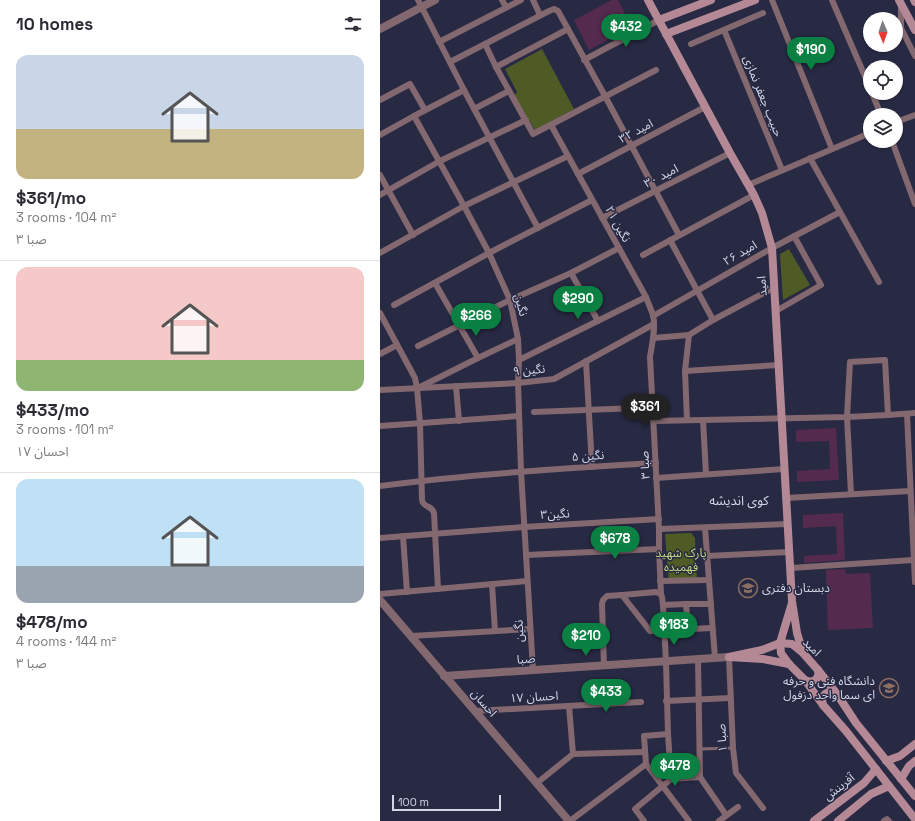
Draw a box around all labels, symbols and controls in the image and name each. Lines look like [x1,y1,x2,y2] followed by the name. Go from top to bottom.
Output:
[863,12,903,52] north arrow
[863,12,903,148] map controls
[16,13,93,35] text: 10 homes
[342,13,364,35] icon: filters
[602,14,650,48] pin: $432
[610,18,642,35] text: $432
[787,37,835,71] pin: $190
[796,41,826,58] text: $190
[739,53,787,139] street label: حبیب جعفر نمازی
[863,60,903,100] button: locate
[154,81,226,153] icon: home
[863,108,903,148] button: layers
[616,115,656,147] street label: امید ۳۲
[641,160,681,191] street label: امید ۳۰
[16,187,86,209] text: $361/mo
[601,203,635,245] street label: نگین ۲۱
[16,209,116,226] text: 3 rooms · 104 m²
[16,231,47,248] text: صبا ۳
[720,237,760,269] street label: امید ۲۶
[753,275,771,297] street label: امید
[554,286,602,320] pin: $290
[562,290,594,307] text: $290
[510,292,532,318] street label: نگین
[154,293,226,365] icon: home
[452,303,500,337] pin: $266
[460,307,492,324] text: $266
[512,361,546,379] street label: نگین ۹
[621,394,669,428] pin: $361
[630,398,660,415] text: $361
[16,399,89,421] text: $433/mo
[16,421,114,438] text: 3 rooms · 101 m²
[16,443,69,460] text: احسان ۱۷
[571,447,605,465] street label: نگین ۵
[636,450,654,480] street label: صبا ۳
[709,492,769,509] district label: کوی اندیشه
[154,505,226,577] icon: home
[540,505,570,523] street label: نگین۳
[591,526,639,560] pin: $678
[600,530,630,547] text: $678
[656,545,707,575] park label: پارک شهید فهمیده
[737,577,759,599] school or university icon: دبستان دفتری
[762,580,830,596] place label: دبستان دفتری
[16,611,88,633] text: $478/mo
[650,612,698,646] pin: $183
[659,616,689,633] text: $183
[510,619,528,643] street label: نگین
[562,623,610,657] pin: $210
[571,627,601,644] text: $210
[16,633,116,650] text: 4 rooms · 144 m²
[799,634,825,660] street label: امید
[516,650,536,668] street label: صبا
[16,655,47,672] text: صبا ۳
[783,673,875,703] place label: دانشگاه فنی و حرفه ای سما واحد دزفول
[878,677,900,699] school or university icon: دانشگاه فنی و حرفه ای سما واحد دزفول
[582,679,630,713] pin: $433
[590,683,622,700] text: $433
[468,686,501,720] street label: احسان
[509,688,559,706] street label: احسان ۱۷
[713,723,731,753] street label: صبا ۱
[651,753,699,787] pin: $478
[660,757,690,774] text: $478
[820,769,858,804] street label: آفرینش
[392,793,501,812] scale bar
[398,795,429,809] text: 100 m

